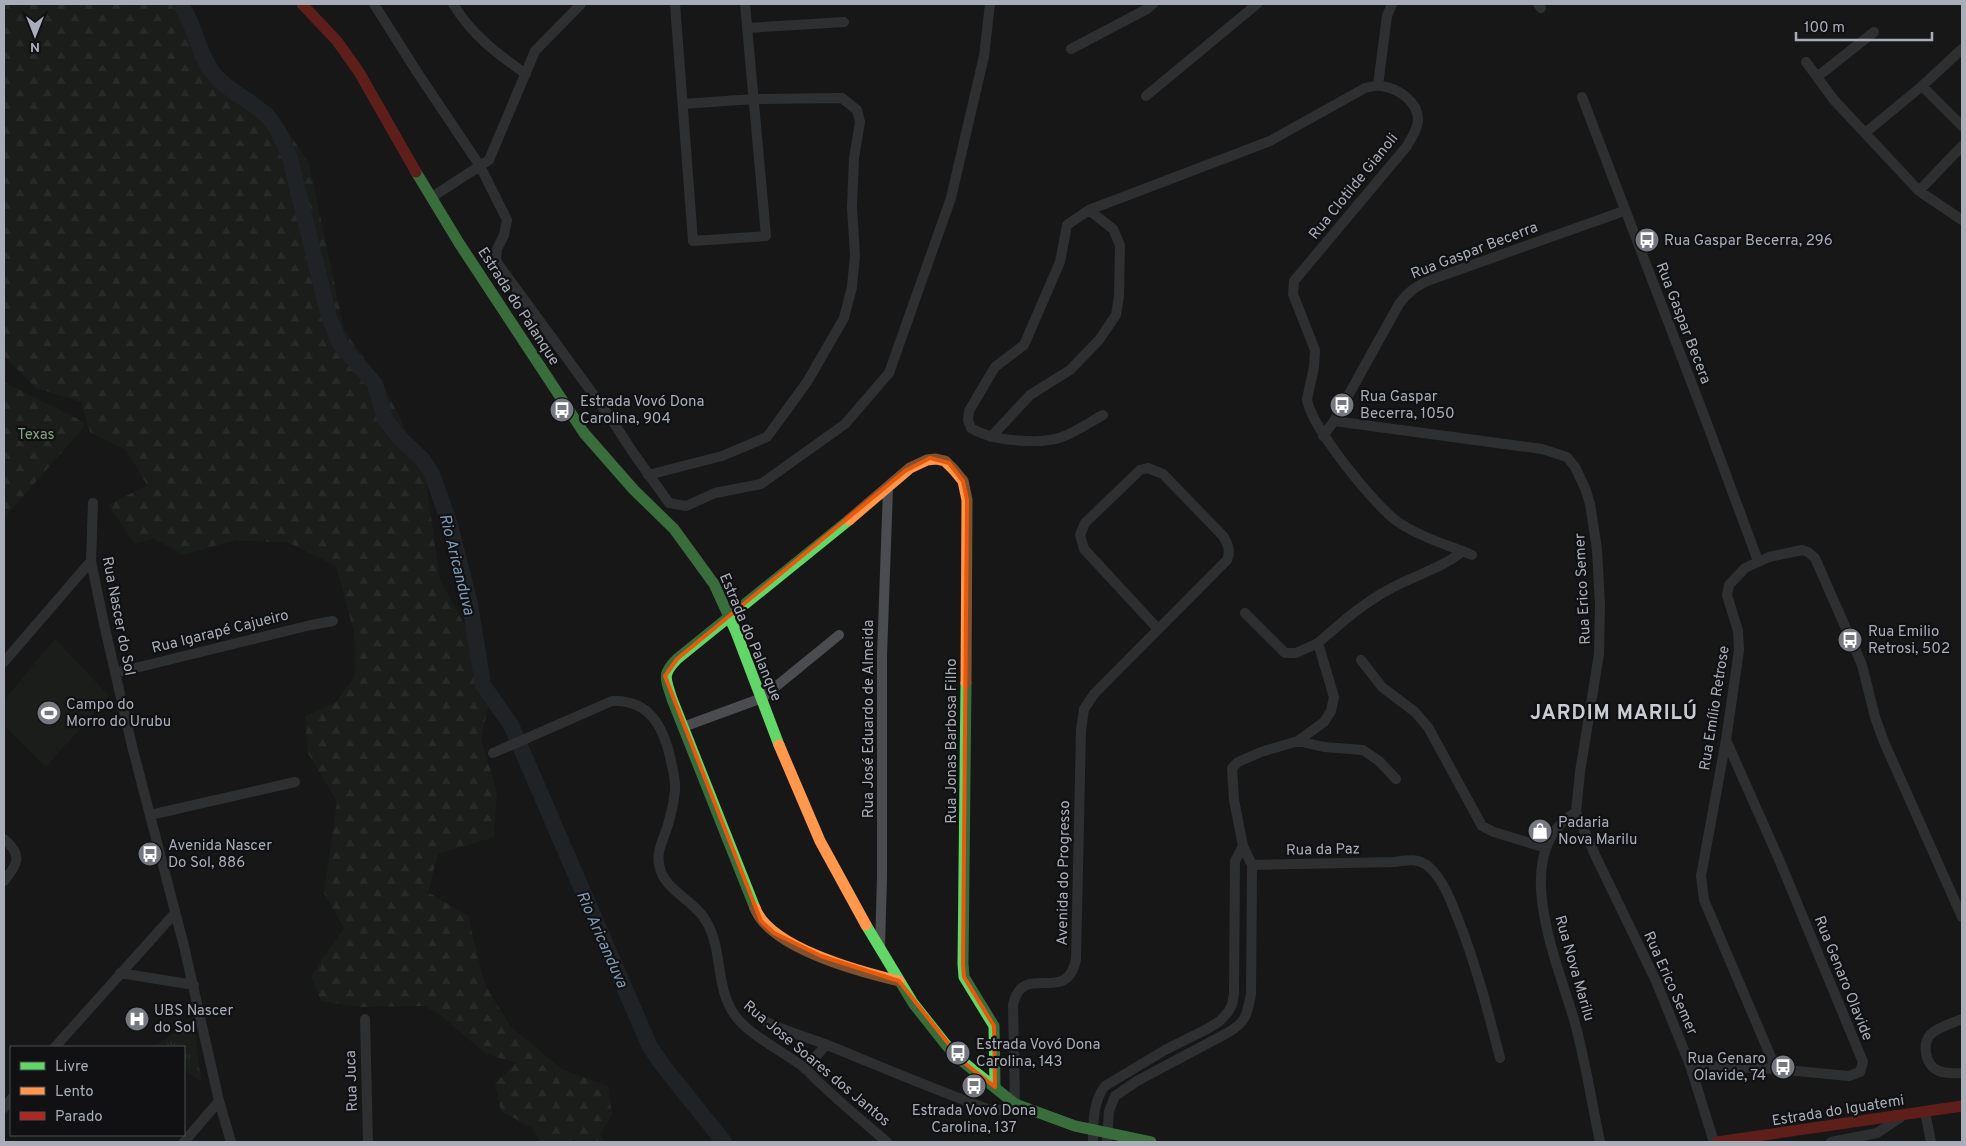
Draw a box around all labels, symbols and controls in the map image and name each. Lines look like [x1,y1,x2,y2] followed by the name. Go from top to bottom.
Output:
[10,10,60,60] north arrow
[1796,10,1932,42] scale bar
[1804,19,1845,38] text: 100 m
[30,38,40,55] text: N
[1305,130,1403,244] street label: Rua Clotilde Gianoli
[1408,218,1541,284] street label: Rua Gaspar Becerra
[1634,227,1660,253] bus stop icon: Rua Gaspar Becerra, 296
[1664,232,1833,251] place label: Rua Gaspar Becerra, 296
[472,244,563,369] street label: Estrada do Palanque
[1651,260,1715,387] street label: Rua Gaspar Becera
[1360,388,1455,424] place label: Rua Gaspar Becerra, 1050
[1329,392,1355,418] bus stop icon: Rua Gaspar Becerra, 1050
[580,393,705,429] place label: Estrada Vovó Dona Carolina, 904
[549,397,575,423] bus stop icon: Estrada Vovó Dona Carolina, 904
[17,426,55,445] park label: Texas
[434,512,478,618] water label: Rio Aricanduva
[1571,533,1596,645] street label: Rua Erico Semer
[97,555,138,678] street label: Rua Nascer do Sol
[714,571,785,704] street label: Estrada do Palanque
[150,606,291,659] street label: Rua Igarapé Cajueiro
[860,620,879,818] street label: Rua José Eduardo de Almeida
[1868,623,1950,659] place label: Rua Emilio Retrosi, 502
[1837,627,1863,653] bus stop icon: Rua Emilio Retrosi, 502
[1696,645,1735,772] street label: Rua Emílio Retrose
[943,658,962,824] street label: Rua Jonas Barbosa Filho
[66,696,171,732] place label: Campo do Morro do Urubu
[1530,699,1698,727] district label: JARDIM MARILÚ
[36,700,62,726] sports icon: Campo do Morro do Urubu
[1054,800,1075,946] street label: Avenida do Progresso
[1558,814,1637,850] place label: Padaria Nova Marilu
[1527,818,1553,844] shop icon: Padaria Nova Marilu
[168,837,272,873] place label: Avenida Nascer Do Sol, 886
[1286,840,1360,861] street label: Rua da Paz
[137,841,163,867] bus stop icon: Avenida Nascer Do Sol, 886
[571,888,632,992] water label: Rio Aricanduva
[1549,913,1598,1023] street label: Rua Nova Marilu
[1809,913,1876,1044] street label: Rua Genaro Olavide
[1638,929,1701,1039] street label: Rua Erico Semer
[739,997,894,1131] street label: Rua Jose Soares dos Jantos
[154,1002,233,1038] place label: UBS Nascer do Sol
[124,1006,150,1032] hospital icon: UBS Nascer do Sol
[976,1036,1101,1072] place label: Estrada Vovó Dona Carolina, 143
[945,1040,971,1066] bus stop icon: Estrada Vovó Dona Carolina, 143
[10,1046,185,1136] legend
[342,1050,363,1112] street label: Rua Juca
[1687,1050,1766,1086] place label: Rua Genaro Olavide, 74
[1770,1054,1796,1080] bus stop icon: Rua Genaro Olavide, 74
[55,1058,89,1077] text: Livre
[961,1073,987,1099] bus stop icon: Estrada Vovó Dona Carolina, 137
[55,1083,94,1102] text: Lento
[1771,1092,1906,1131] street label: Estrada do Iguatemi
[912,1102,1036,1138] place label: Estrada Vovó Dona Carolina, 137
[55,1108,103,1127] text: Parado

